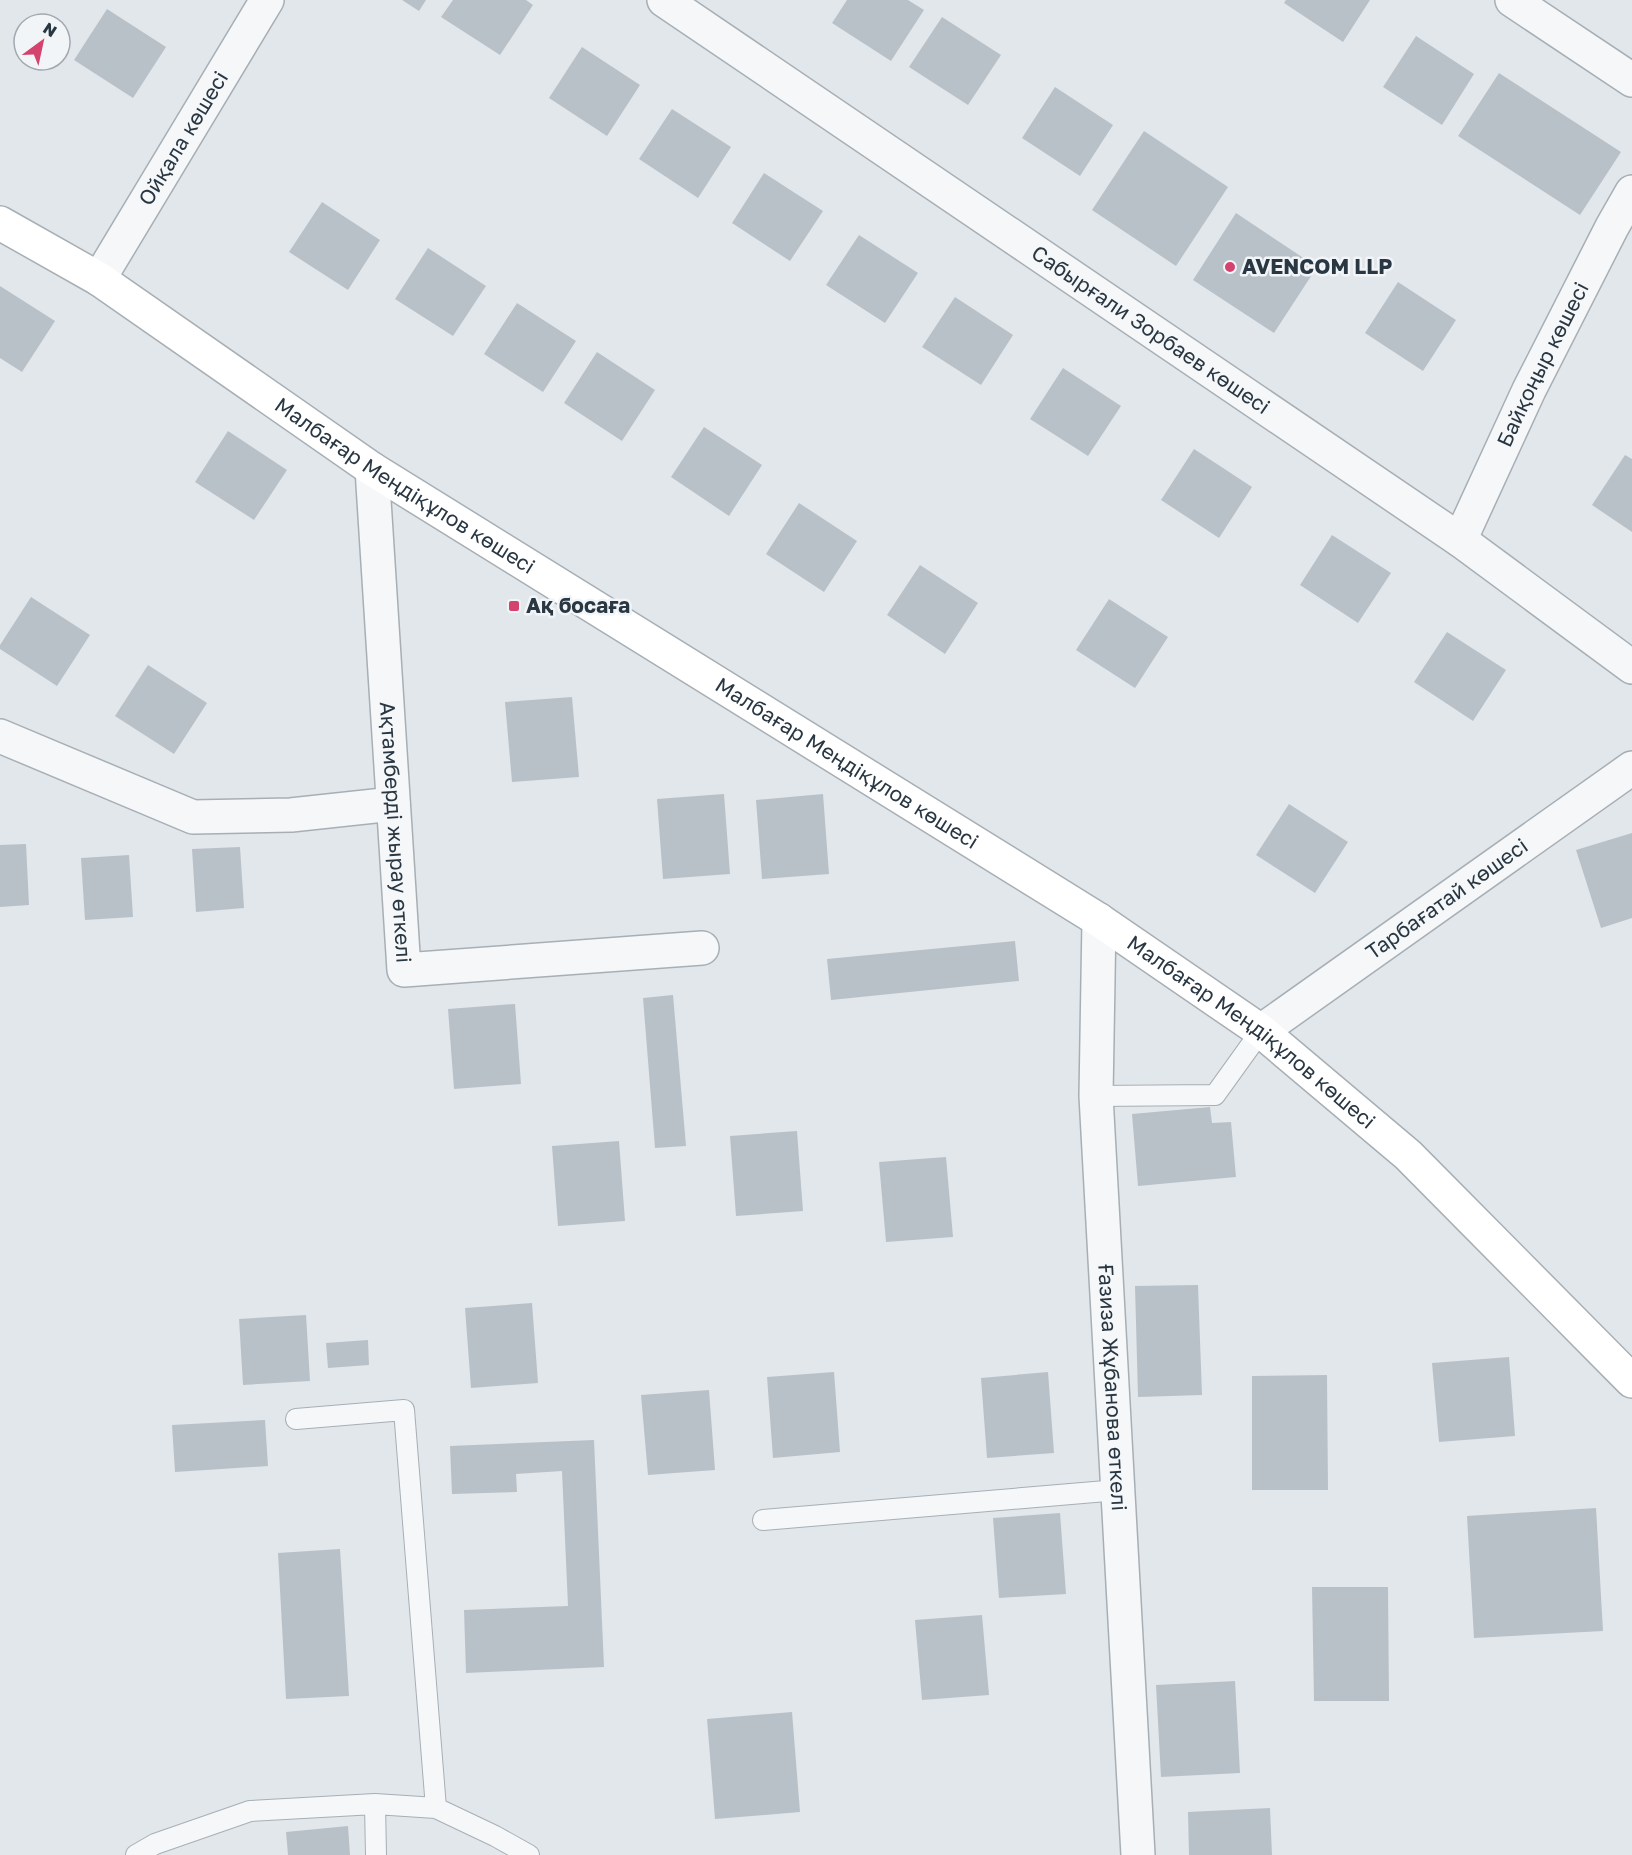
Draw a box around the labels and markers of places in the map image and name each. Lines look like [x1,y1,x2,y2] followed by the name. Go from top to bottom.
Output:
[1242,253,1392,279] place label: AVENCOM LLP
[1223,260,1237,274] marker: AVENCOM LLP
[526,592,630,618] place label: Ақ босаға
[507,599,521,613] marker: Ақ босаға

